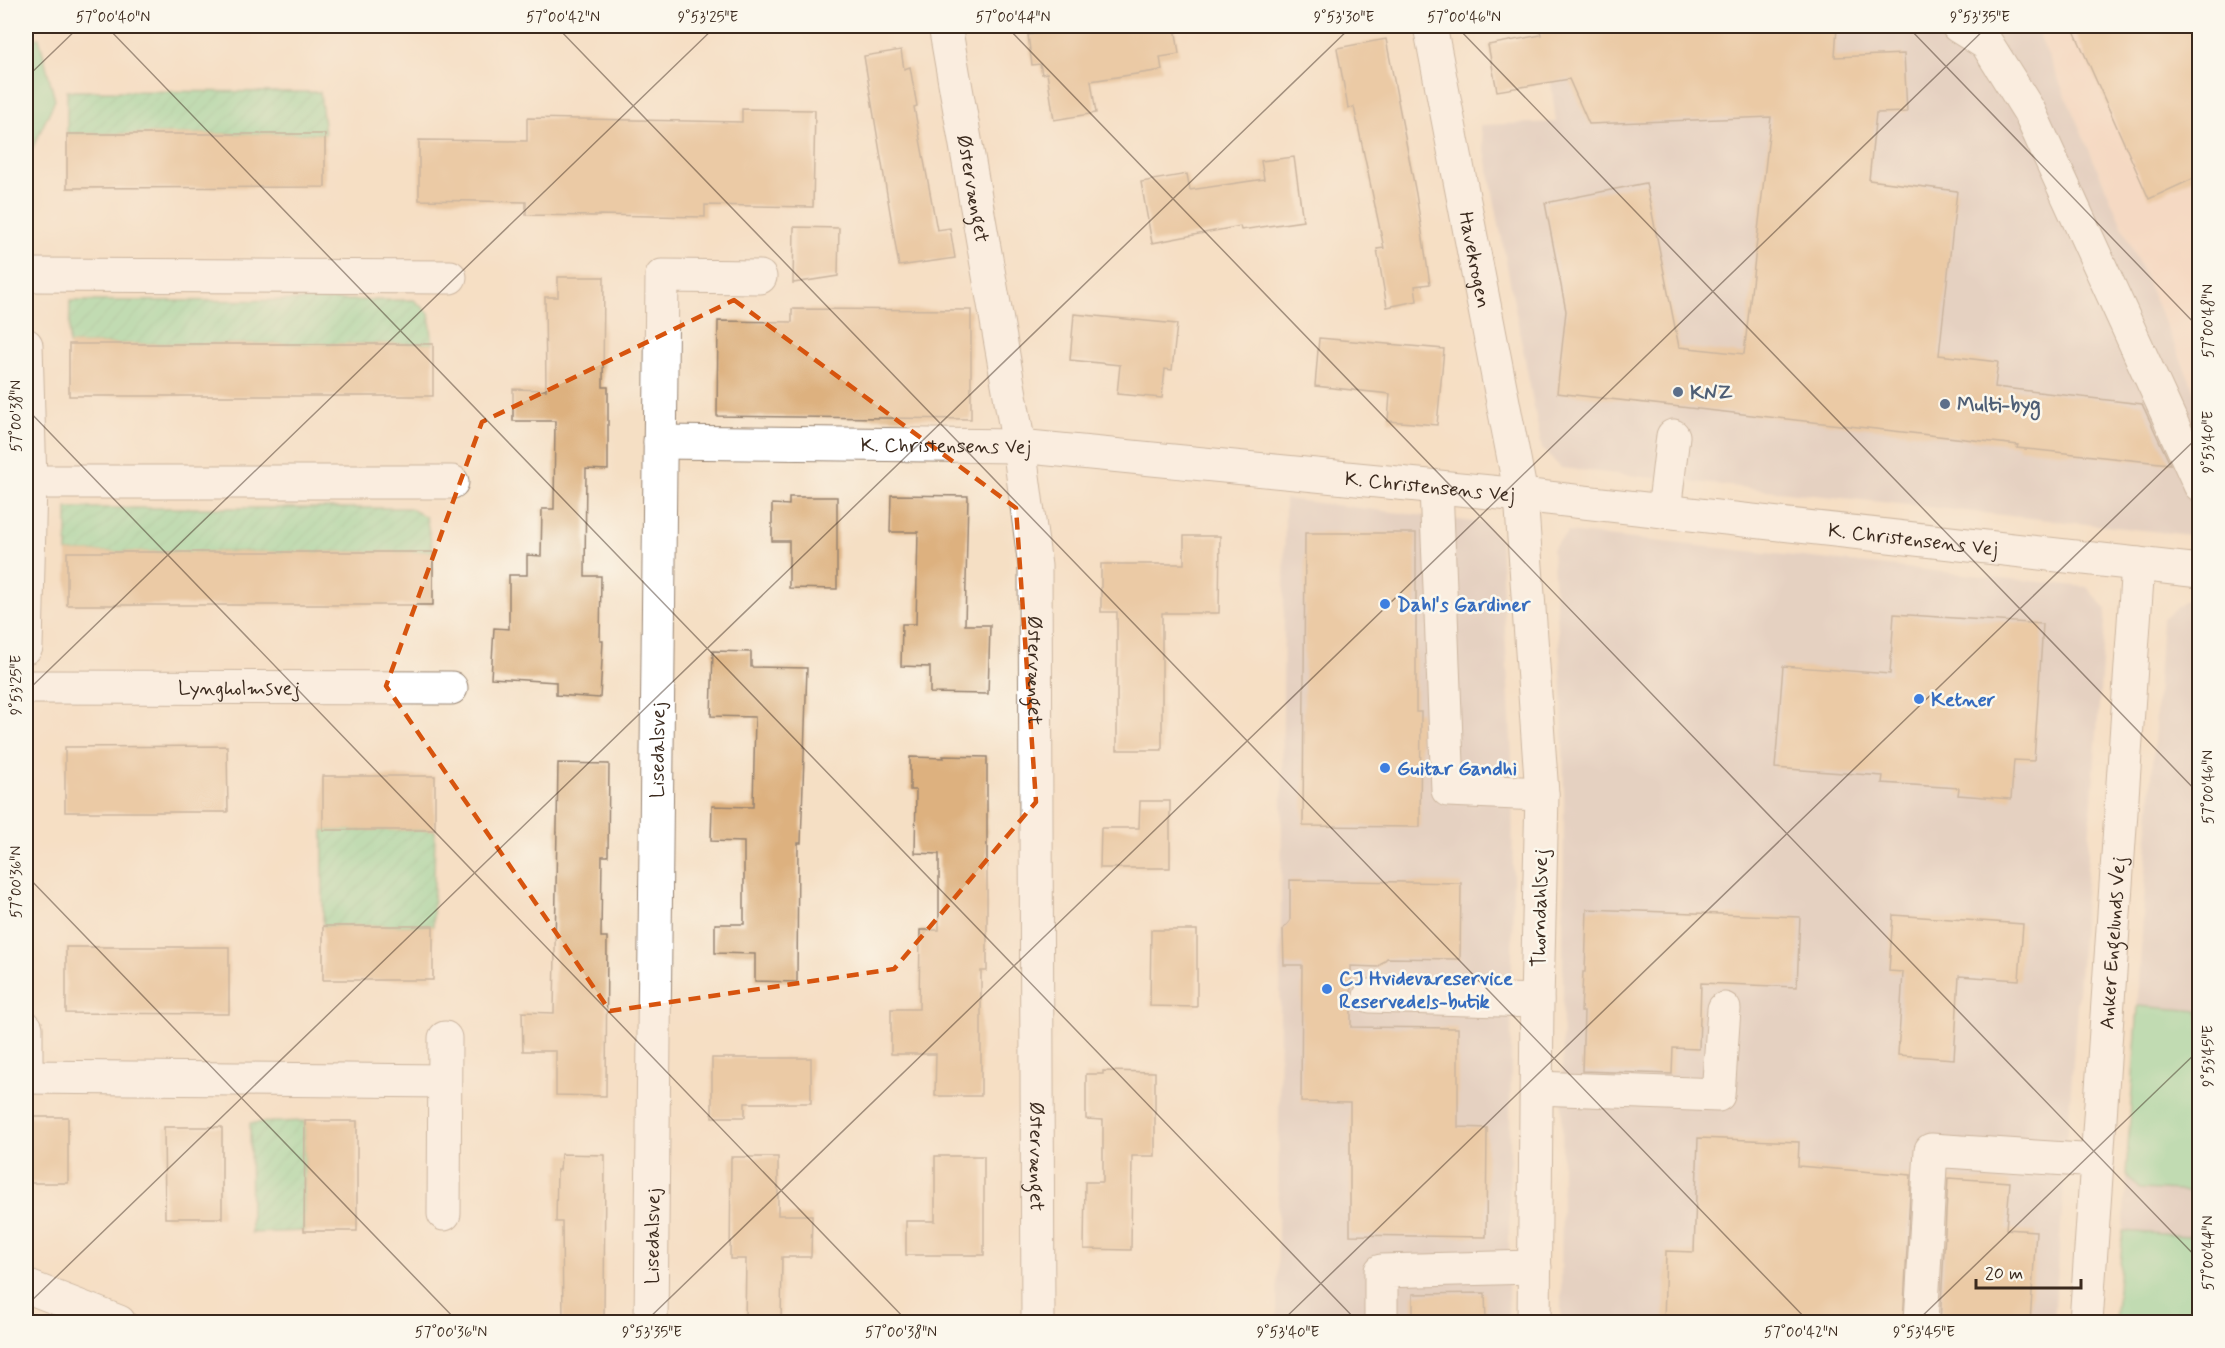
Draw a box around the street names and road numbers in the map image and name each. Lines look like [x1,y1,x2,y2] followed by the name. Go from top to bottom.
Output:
[949,133,995,245] street label: Østervænget
[1451,209,1496,311] street label: Havekrogen
[860,432,1033,462] street label: K. Christensens Vej
[1344,466,1516,509] street label: K. Christensens Vej
[1827,517,1999,563] street label: K. Christensens Vej
[1019,616,1048,725] street label: Østervænget
[178,675,300,703] street label: Lyngholmsvej
[645,702,673,798] street label: Lisedalsvej
[1526,849,1555,967] street label: Thorndahlsvej
[2094,856,2133,1030] street label: Anker Engelunds Vej
[1020,1102,1050,1211] street label: Østervænget
[639,1188,667,1284] street label: Lisedalsvej

